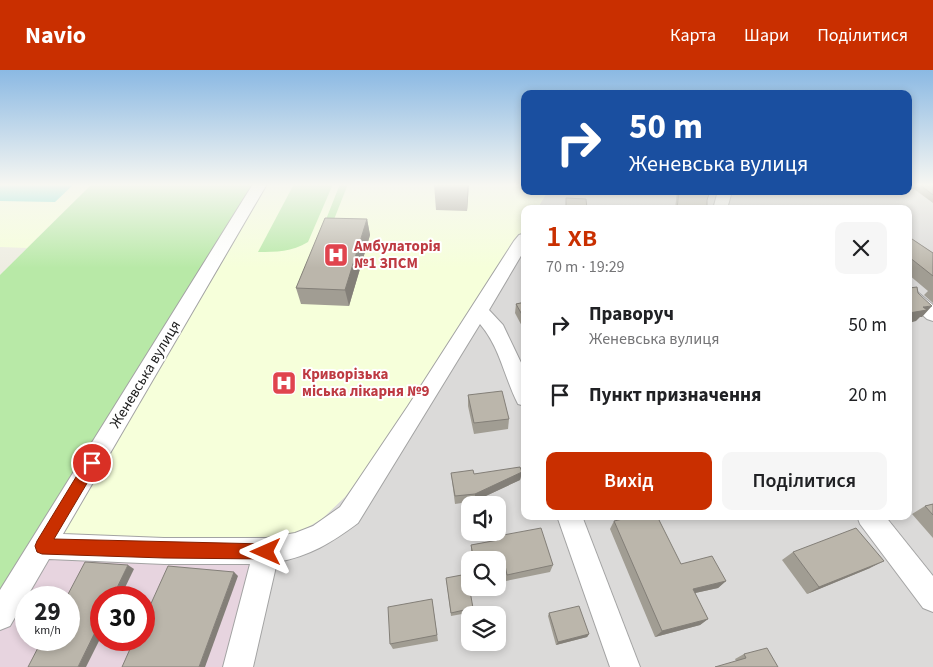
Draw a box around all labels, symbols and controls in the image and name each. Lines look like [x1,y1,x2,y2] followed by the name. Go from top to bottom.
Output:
[25,18,86,53] text: Navio
[670,23,716,48] text: Карта
[744,23,789,48] text: Шари
[817,23,908,48] text: Поділитися
[629,102,703,152] text: 50 m
[546,110,611,175] icon: right
[629,148,808,180] text: Женевська вулиця
[546,215,597,258] text: 1 хв
[835,222,887,274] button: close
[353,236,441,274] place label: Амбулаторія №1 ЗПСМ
[323,242,349,268] hospital icon: Амбулаторія №1 ЗПСМ
[546,256,625,278] text: 70 m · 19:29
[589,301,674,328] text: Праворуч
[546,311,574,339] icon: right
[849,312,887,339] text: 50 m
[105,316,186,432] street label: Женевська вулиця
[589,328,719,350] text: Женевська вулиця
[302,364,429,402] place label: Криворізька міська лікарня №9
[271,370,297,396] hospital icon: Криворізька міська лікарня №9
[546,381,574,409] icon: arrive
[589,382,761,409] text: Пункт призначення
[849,382,887,409] text: 20 m
[71,442,113,484] pin
[78,449,106,477] icon: arrive
[546,452,712,510] button: Вихід
[722,452,887,510] button: Поділитися
[461,496,506,651] map controls
[461,496,506,541] button: sound
[239,525,291,577] position arrow
[461,551,506,596] button: search
[90,586,155,651] speed limit sign: 30
[34,594,61,630] text: 29
[461,606,506,651] button: layers
[34,622,61,639] text: km/h

